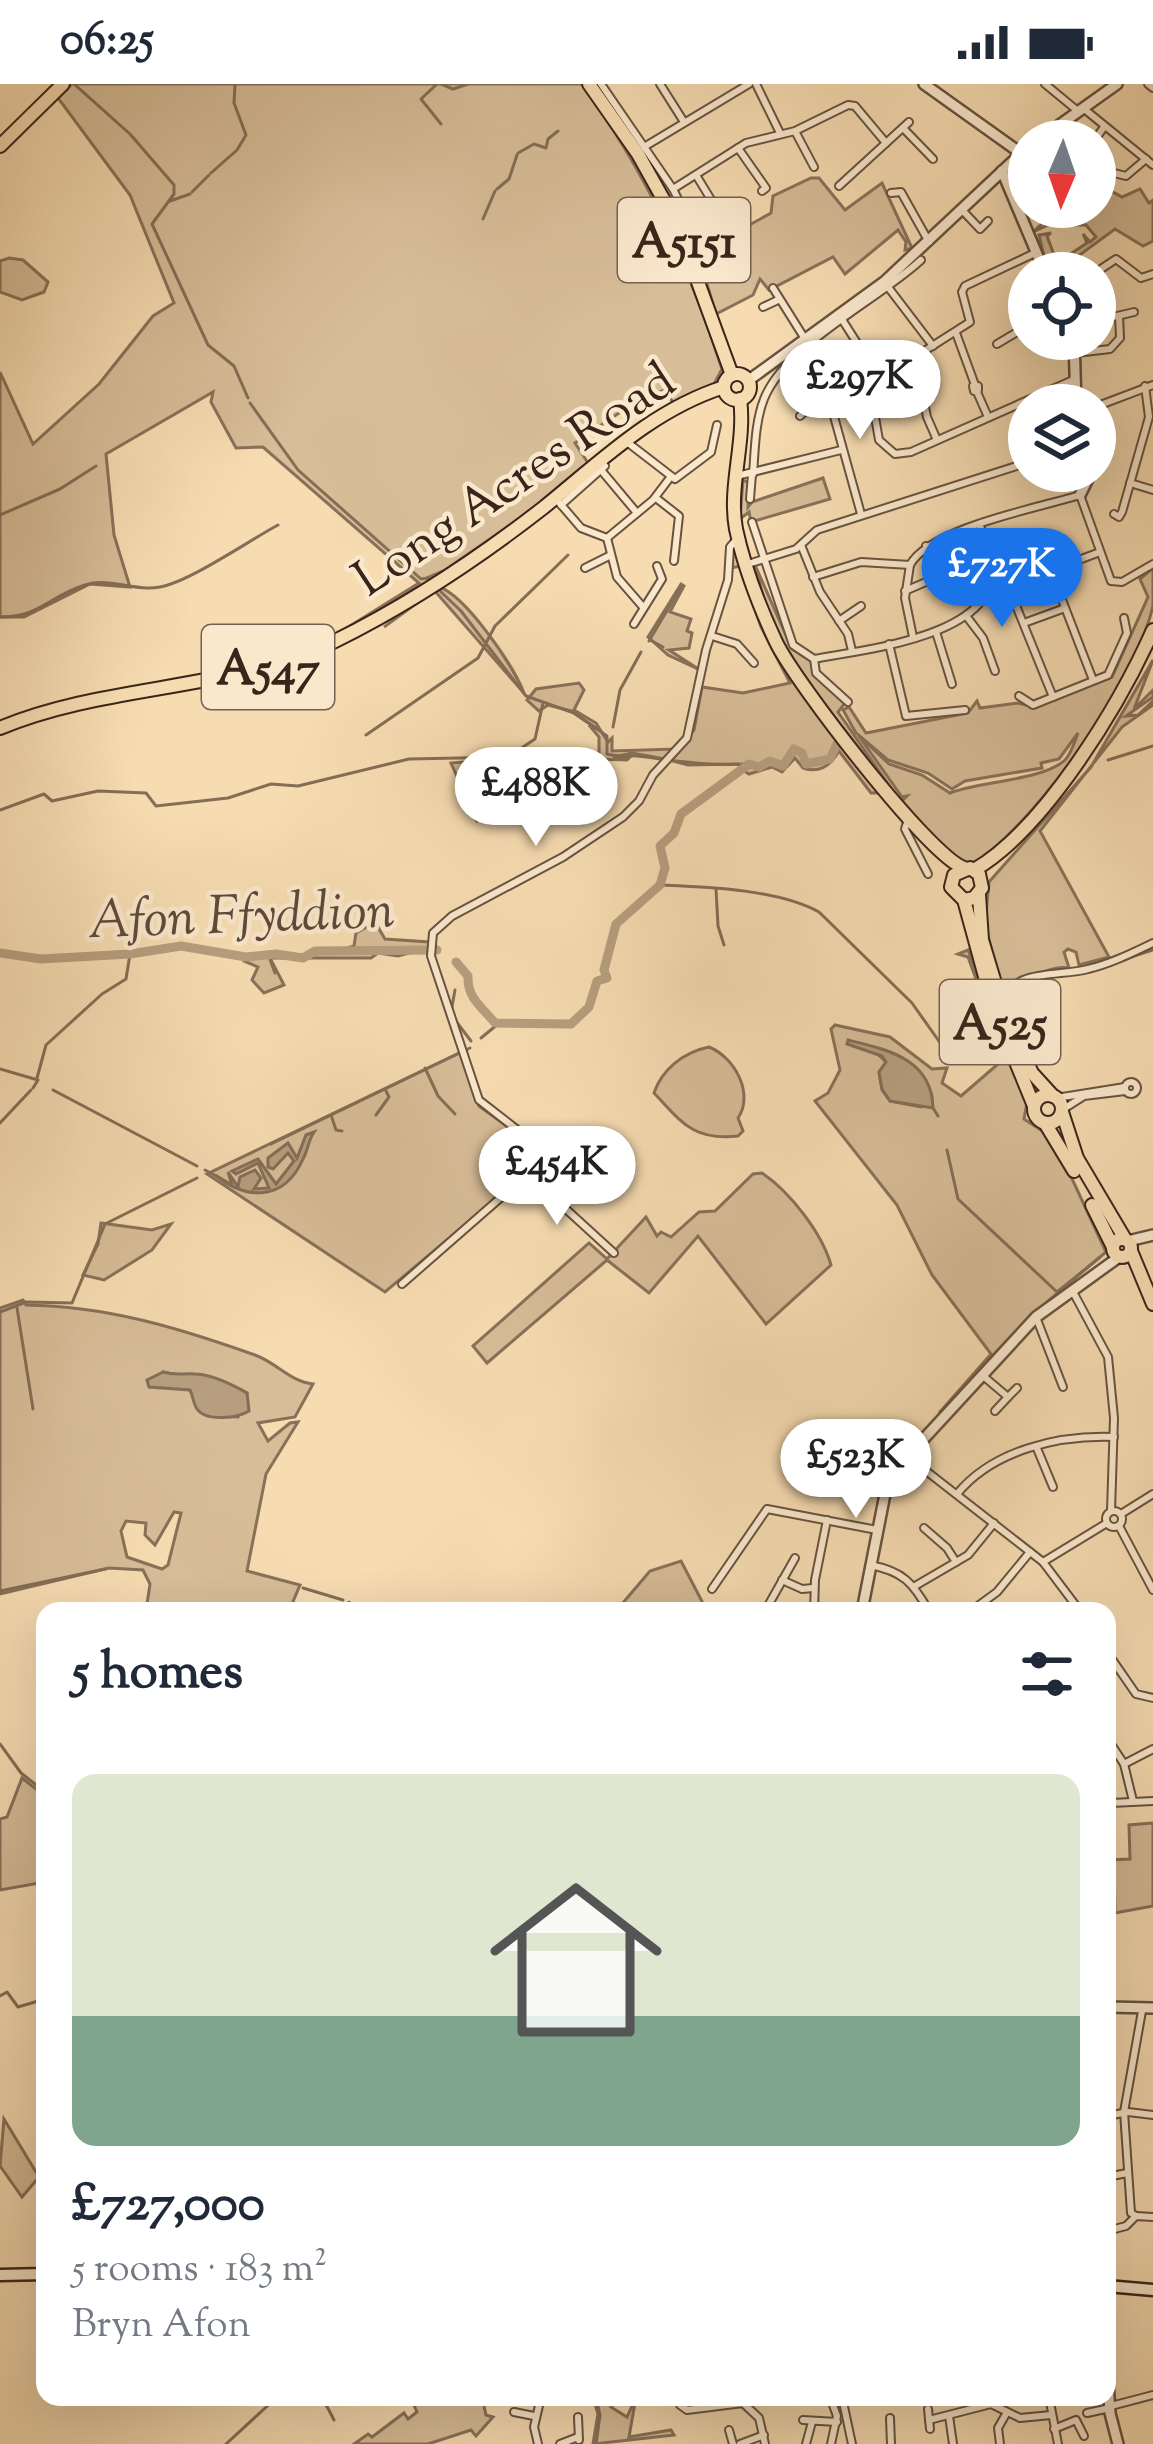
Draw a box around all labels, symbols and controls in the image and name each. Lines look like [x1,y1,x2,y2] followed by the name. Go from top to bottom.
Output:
[60,10,154,75] text: 06:25
[1008,120,1116,228] north arrow
[1008,120,1116,492] map controls
[618,198,750,282] road number: A5151
[1008,252,1116,360] button: locate
[776,340,944,442] pin: £297K
[340,348,692,618] street label: Long Acres Road
[807,351,913,407] text: £297K
[1008,384,1116,492] button: layers
[918,528,1086,630] pin: £727K
[949,539,1055,595] text: £727K
[202,625,334,709] road number: A547
[452,747,620,849] pin: £488K
[482,758,590,814] text: £488K
[86,875,396,963] water label: Afon Ffyddion
[940,980,1060,1064] road number: A525
[473,1126,641,1228] pin: £454K
[506,1137,608,1193] text: £454K
[772,1419,940,1521] pin: £523K
[807,1430,905,1486] text: £523K
[72,1638,243,1711] text: 5 homes
[1014,1641,1080,1707] icon: filters
[468,1852,684,2068] icon: home
[72,2170,265,2243] text: £727,000
[72,2243,327,2299] text: 5 rooms · 183 m²
[72,2299,251,2355] text: Bryn Afon

